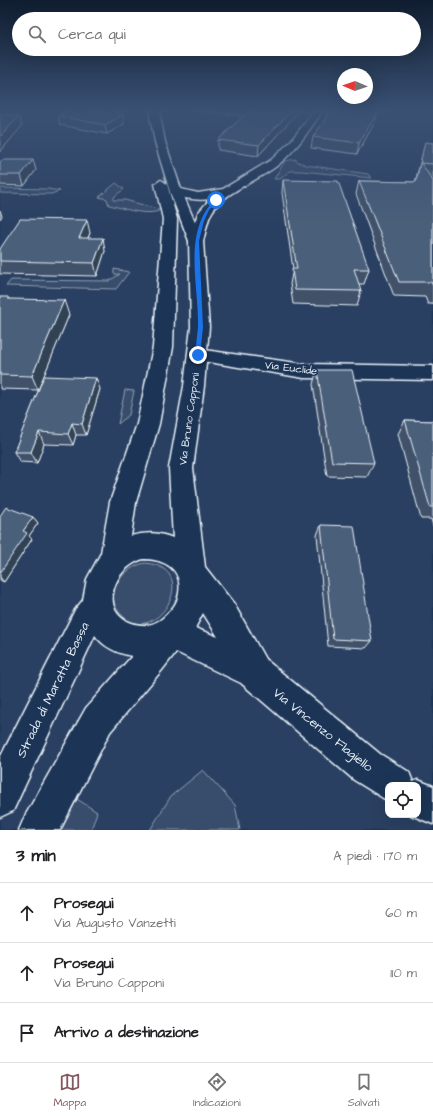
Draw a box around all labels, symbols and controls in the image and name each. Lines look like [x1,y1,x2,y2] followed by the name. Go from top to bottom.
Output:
[12,12,421,56] search box
[26,23,48,45] icon: search
[58,24,126,45] text: Cerca qui
[337,68,373,104] north arrow
[207,191,225,209] route start
[189,346,207,364] route end
[264,357,318,379] street label: Via Euclide
[175,372,203,466] street label: Via Bruno Capponi
[12,619,94,761] street label: Strada di Maratta Bassa
[269,684,377,777] street label: Via Vincenzo Flagiello
[385,782,421,818] map controls
[385,782,421,818] button: locate
[16,844,56,868] text: 3 min
[333,847,417,865] text: A piedi · 170 m
[54,893,114,914] text: Prosegui
[16,902,38,924] icon: ahead
[385,904,417,922] text: 60 m
[54,914,176,932] text: Via Augusto Vanzetti
[54,953,114,974] text: Prosegui
[16,962,38,984] icon: ahead
[390,964,417,982] text: 110 m
[54,974,164,992] text: Via Bruno Capponi
[16,1022,38,1044] icon: arrive
[54,1022,199,1043] text: Arrivo a destinazione
[54,1071,86,1110] tab: Mappa
[193,1071,241,1110] tab: Indicazioni
[348,1071,379,1110] tab: Salvati

